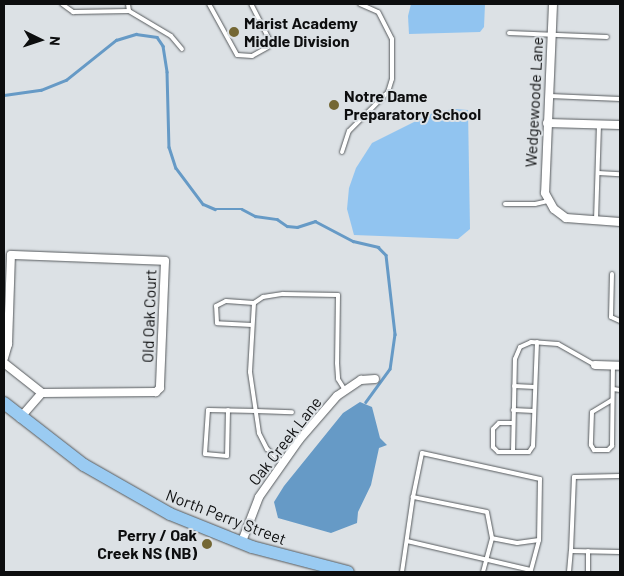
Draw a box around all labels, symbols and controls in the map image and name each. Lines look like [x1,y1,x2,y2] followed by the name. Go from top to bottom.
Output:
[244,13,358,51] place label: Marist Academy Middle Division
[15,15,65,65] north arrow
[228,26,240,38] marker: Marist Academy Middle Division
[47,36,64,46] text: N
[521,36,547,168] street label: Wedgewoode Lane
[344,86,481,124] place label: Notre Dame Preparatory School
[328,99,340,111] marker: Notre Dame Preparatory School
[138,269,160,363] street label: Old Oak Court
[244,393,326,489] street label: Oak Creek Lane
[163,485,289,549] street label: North Perry Street
[97,525,197,563] place label: Perry / Oak Creek NS (NB)
[201,538,213,550] marker: Perry / Oak Creek NS (NB)

